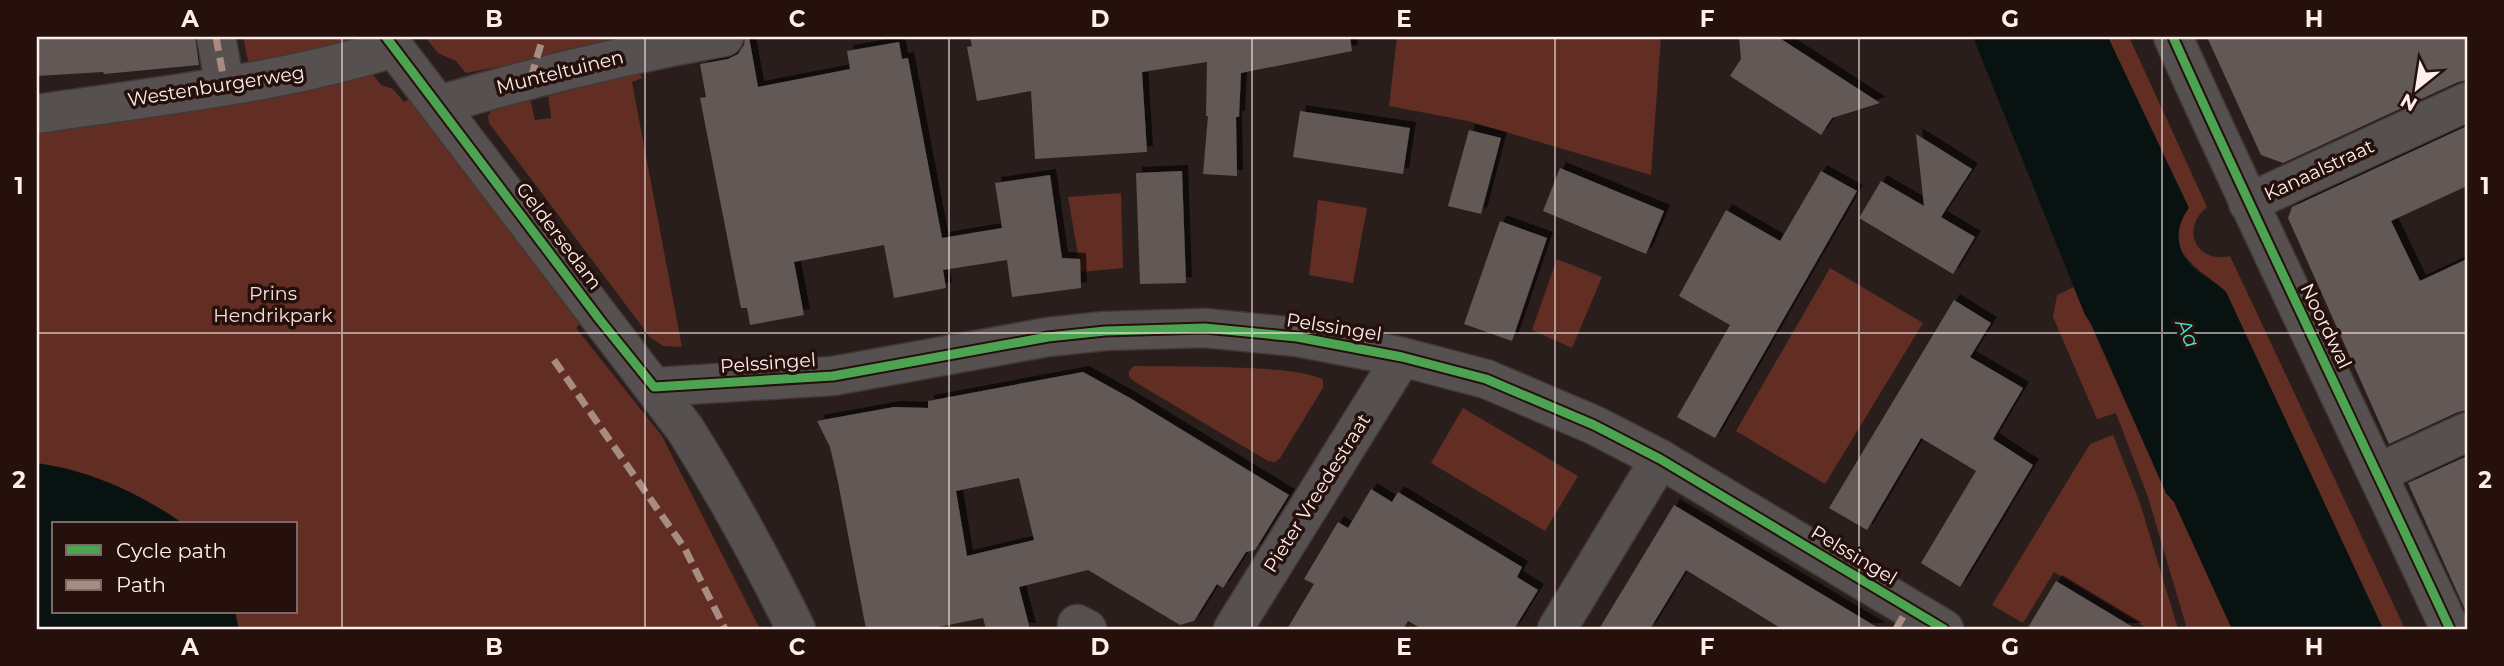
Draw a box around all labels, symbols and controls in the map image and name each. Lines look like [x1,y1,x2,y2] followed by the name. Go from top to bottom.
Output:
[180,5,199,33] text: A
[485,5,503,33] text: B
[789,5,806,33] text: C
[1091,5,1110,33] text: D
[1396,5,1412,33] text: E
[1700,5,1715,33] text: F
[2001,5,2019,33] text: G
[2305,5,2323,33] text: H
[494,45,626,99] street label: Munteltuinen
[2382,52,2452,122] north arrow
[126,61,306,111] street label: Westenburgerweg
[2396,88,2421,116] text: N
[2260,134,2378,206] street label: Kanaalstraat
[14,172,24,200] text: 1
[2480,172,2490,200] text: 1
[511,178,607,294] street label: Geldersedam
[2295,280,2357,372] street label: Noordwal
[213,282,333,327] park label: Prins Hendrikpark
[1285,308,1383,346] street label: Pelssingel
[2170,313,2205,352] water label: Aa
[719,348,817,378] street label: Pelssingel
[1259,409,1375,577] street label: Pieter Vreedestraat
[12,466,26,494] text: 2
[2478,466,2492,494] text: 2
[1807,520,1901,590] street label: Pelssingel
[52,522,298,614] legend
[116,538,227,563] text: Cycle path
[116,572,166,597] text: Path
[180,633,199,661] text: A
[485,633,503,661] text: B
[789,633,806,661] text: C
[1091,633,1110,661] text: D
[1396,633,1412,661] text: E
[1700,633,1715,661] text: F
[2001,633,2019,661] text: G
[2305,633,2323,661] text: H

